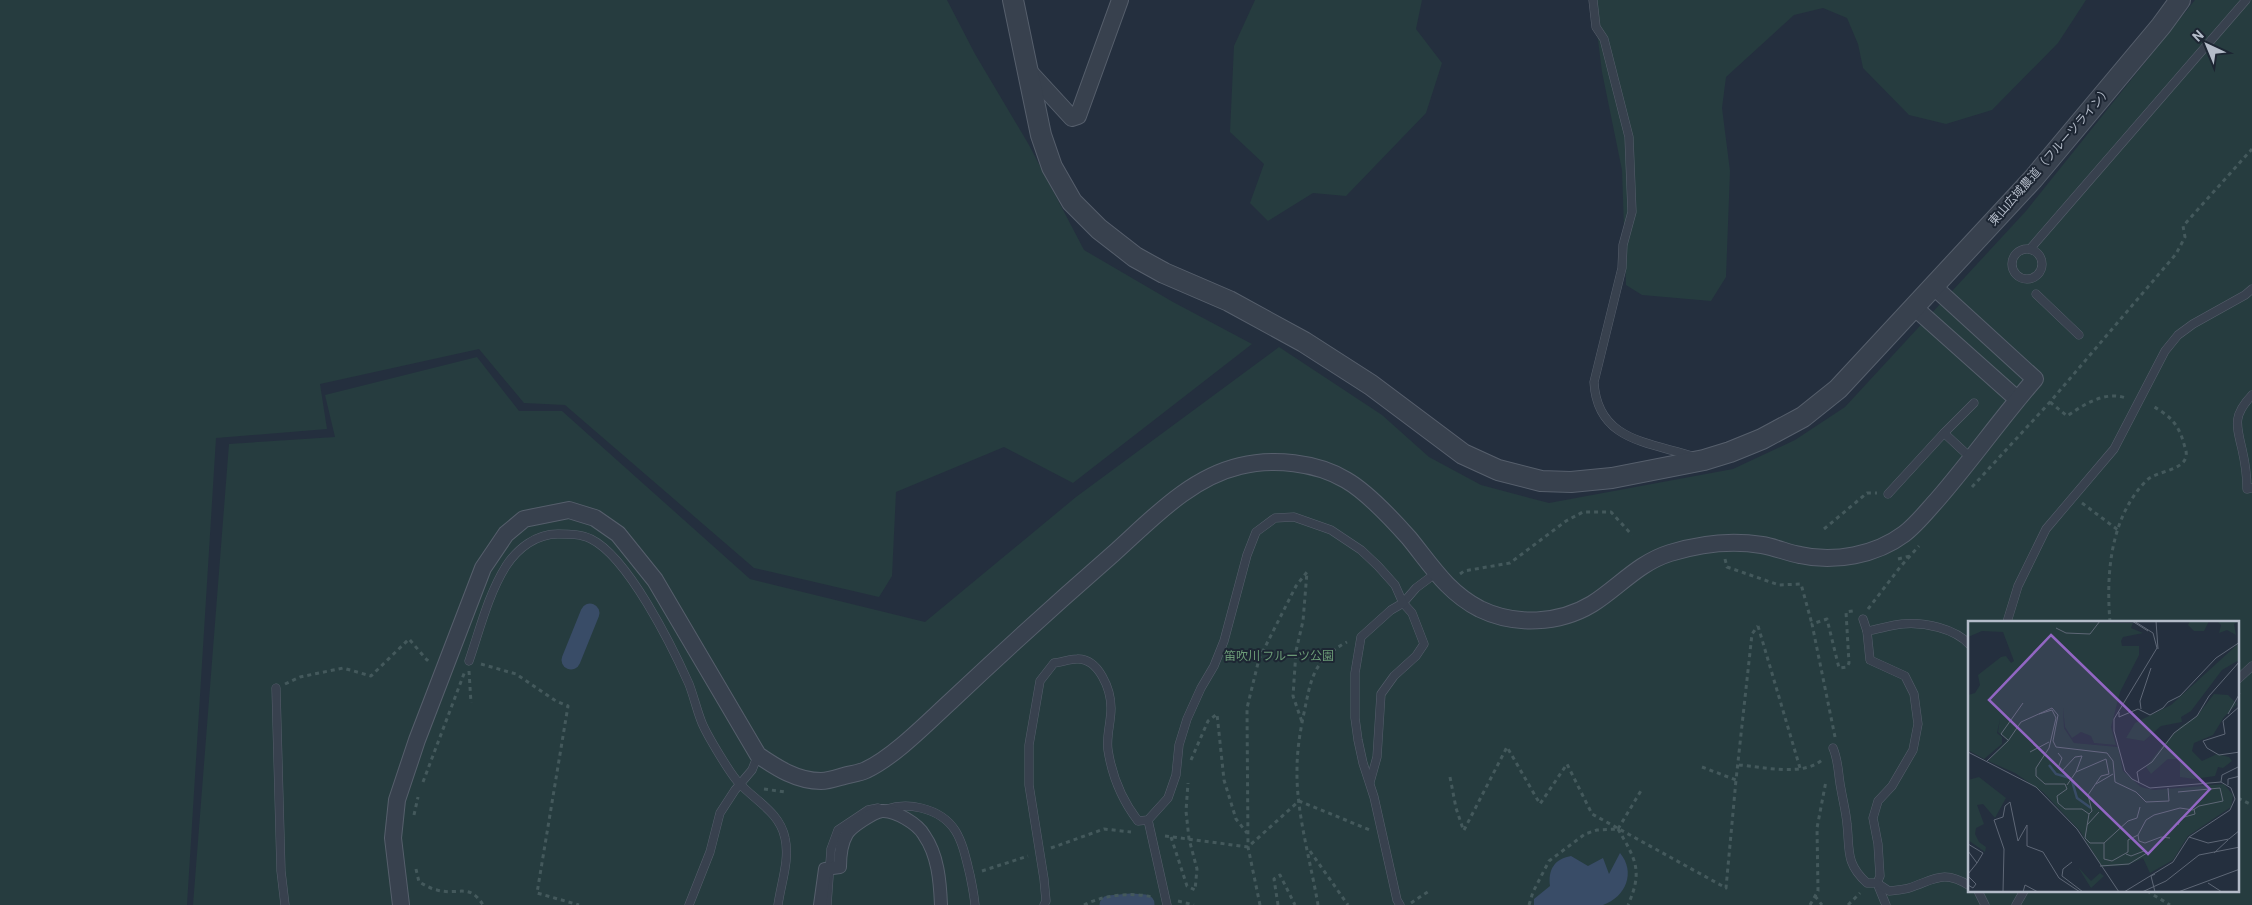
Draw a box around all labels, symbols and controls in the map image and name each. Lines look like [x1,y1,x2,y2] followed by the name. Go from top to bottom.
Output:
[2182,20,2232,70] north arrow
[2188,26,2207,45] text: N
[1985,83,2113,228] street label: 東山広域農道（フルーツライン）
[1968,621,2240,892] inset map
[1224,648,1334,662] park label: 笛吹川 フルーツ公園

